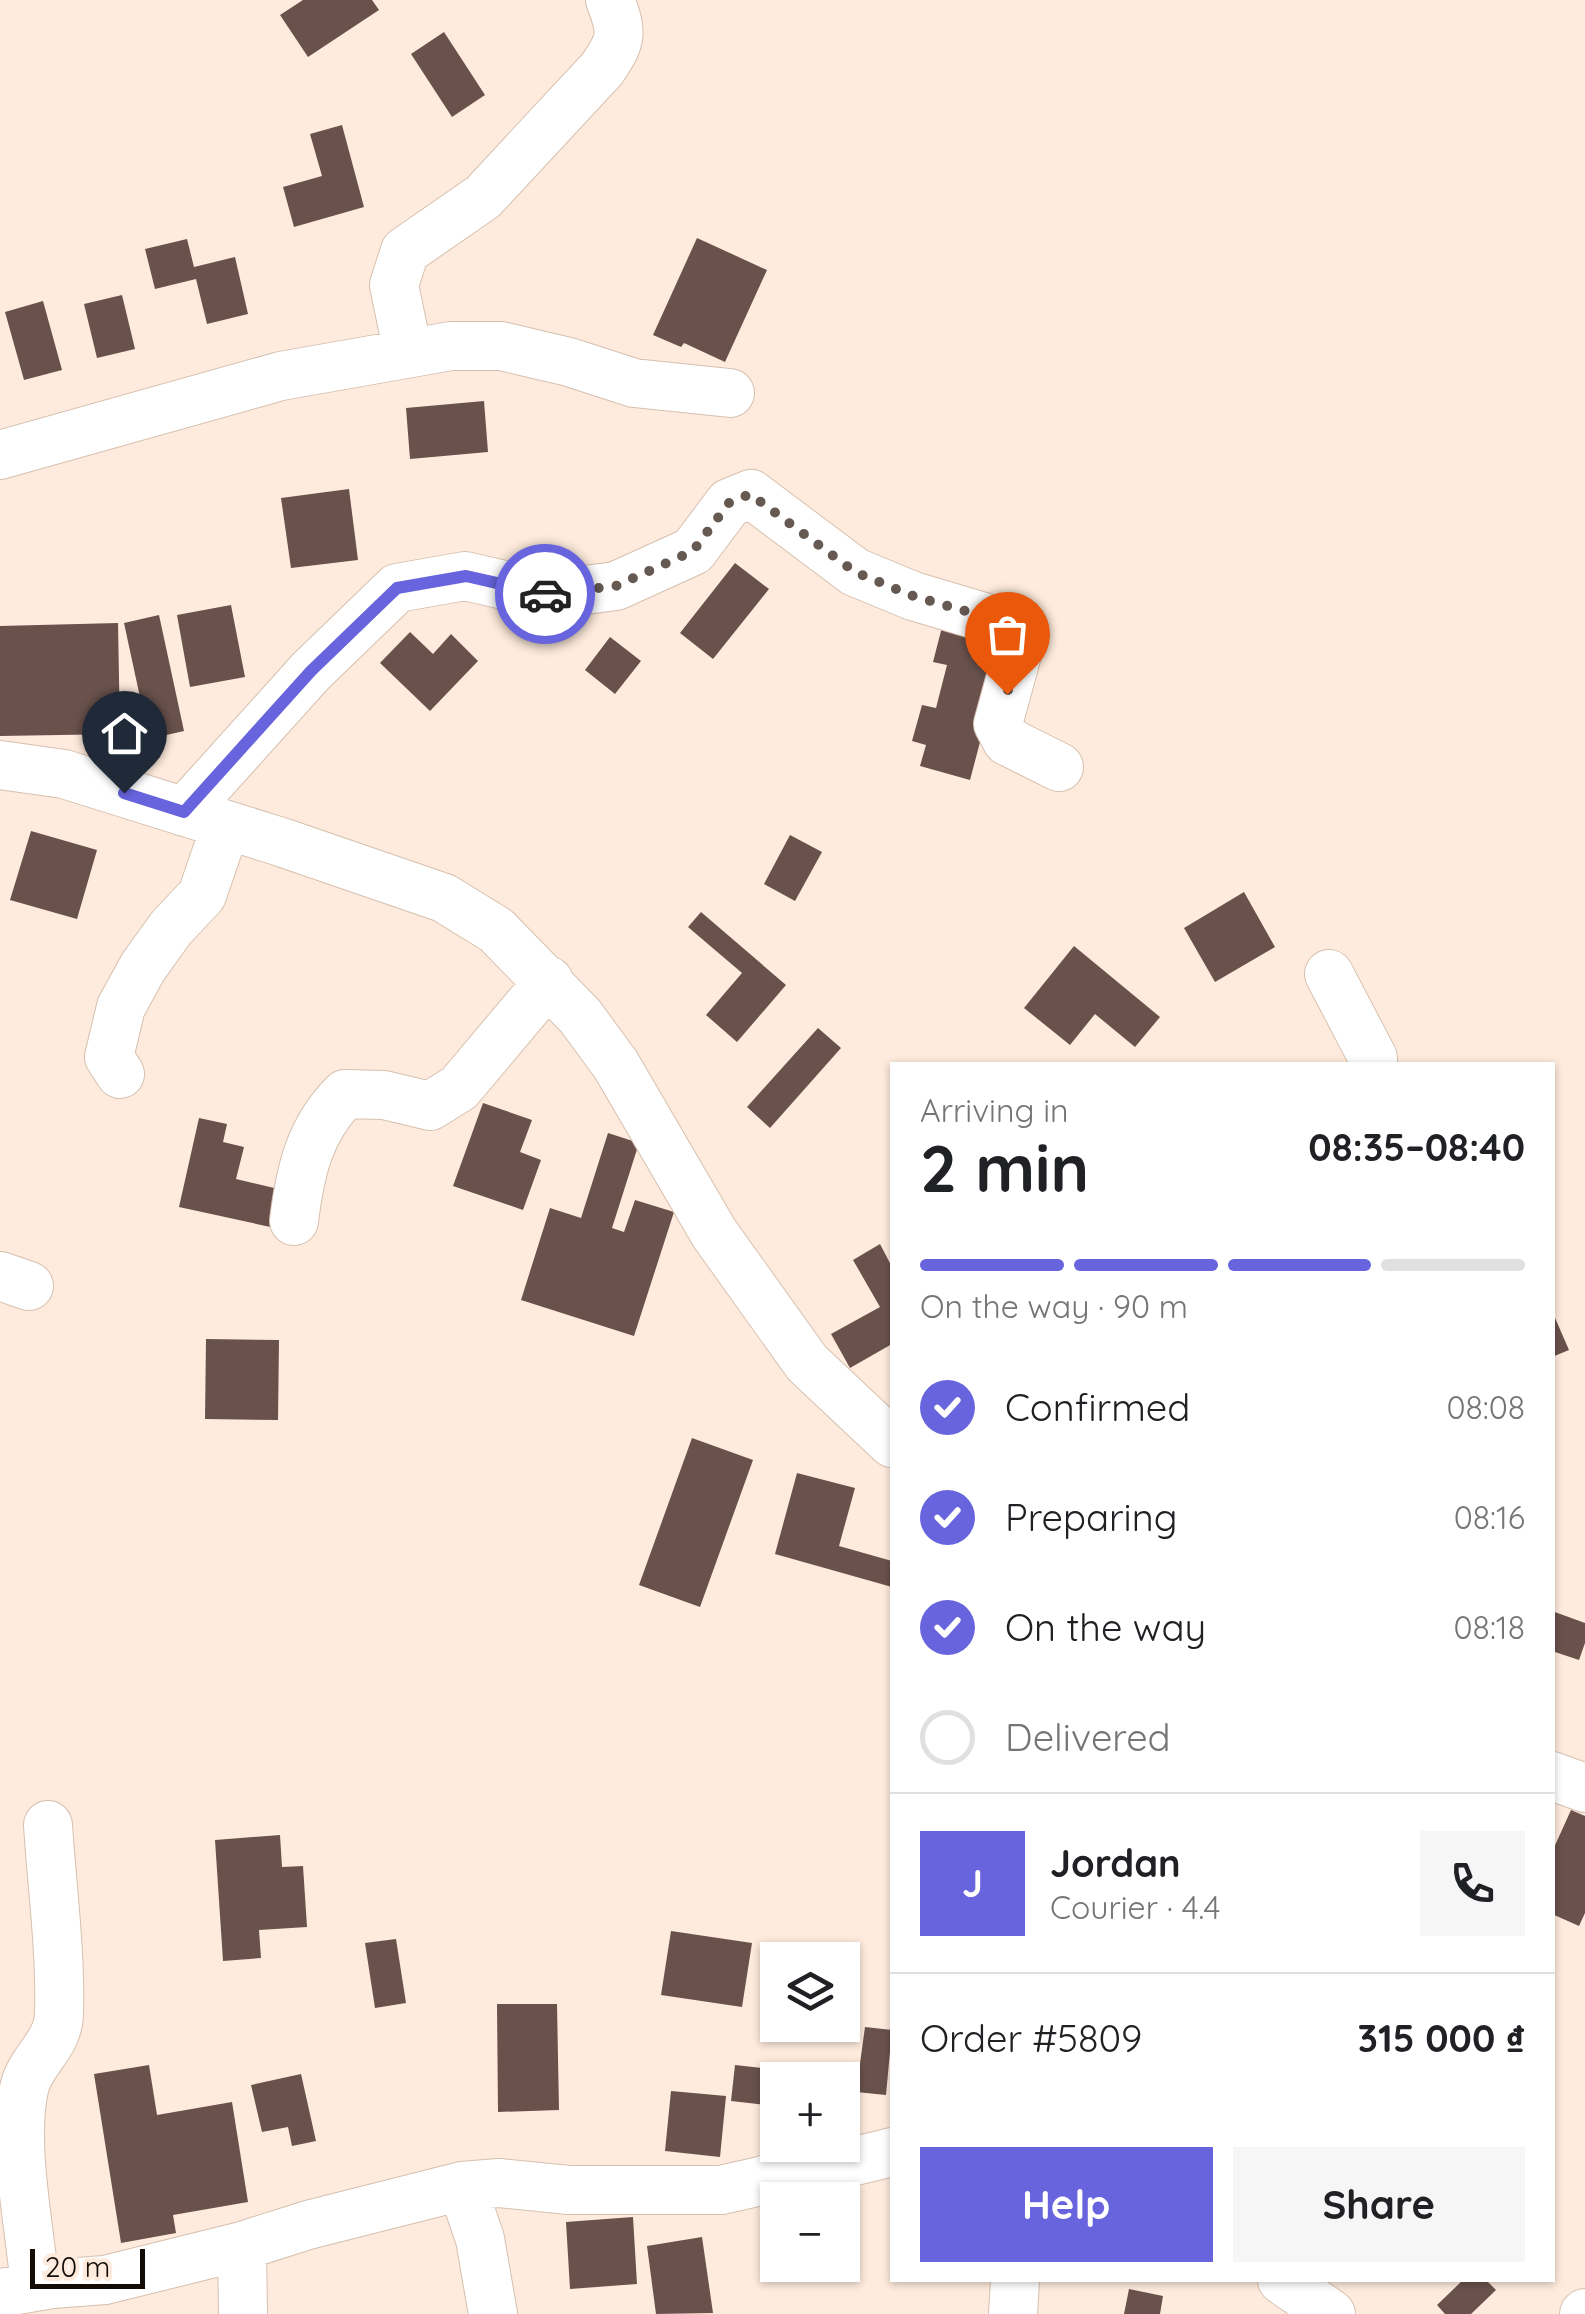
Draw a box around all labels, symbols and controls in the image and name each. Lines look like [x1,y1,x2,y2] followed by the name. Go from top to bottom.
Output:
[495,544,595,644] courier
[518,567,573,622] icon: car
[965,592,1050,695] pin
[980,607,1035,662] icon: bag
[82,691,167,794] pin
[97,706,152,761] icon: home
[920,1090,1069,1130] text: Arriving in
[1308,1123,1525,1171] text: 08:35–08:40
[920,1127,1089,1208] text: 2 min
[920,1286,1188,1326] text: On the way · 90 m
[920,1380,975,1435] icon: check
[1005,1383,1190,1431] text: Confirmed
[1446,1387,1525,1427] text: 08:08
[920,1490,975,1545] icon: check
[1005,1493,1177,1541] text: Preparing
[1454,1497,1525,1537] text: 08:16
[920,1600,975,1655] icon: check
[1005,1603,1206,1651] text: On the way
[1454,1607,1525,1647] text: 08:18
[1005,1713,1171,1761] text: Delivered
[1420,1831,1525,1936] button: phone
[1050,1839,1181,1887] text: Jordan
[962,1859,983,1907] text: J
[1050,1887,1220,1927] text: Courier · 4.4
[760,1942,860,2282] map controls
[760,1942,860,2042] button: layers
[920,2014,1142,2062] text: Order #5809
[1358,2014,1525,2062] text: 315 000 ₫
[760,2062,860,2162] button: +
[920,2147,1213,2262] button: Help
[1233,2147,1525,2262] button: Share
[760,2182,860,2282] button: −
[30,2244,145,2288] scale bar
[45,2249,110,2284] text: 20 m

